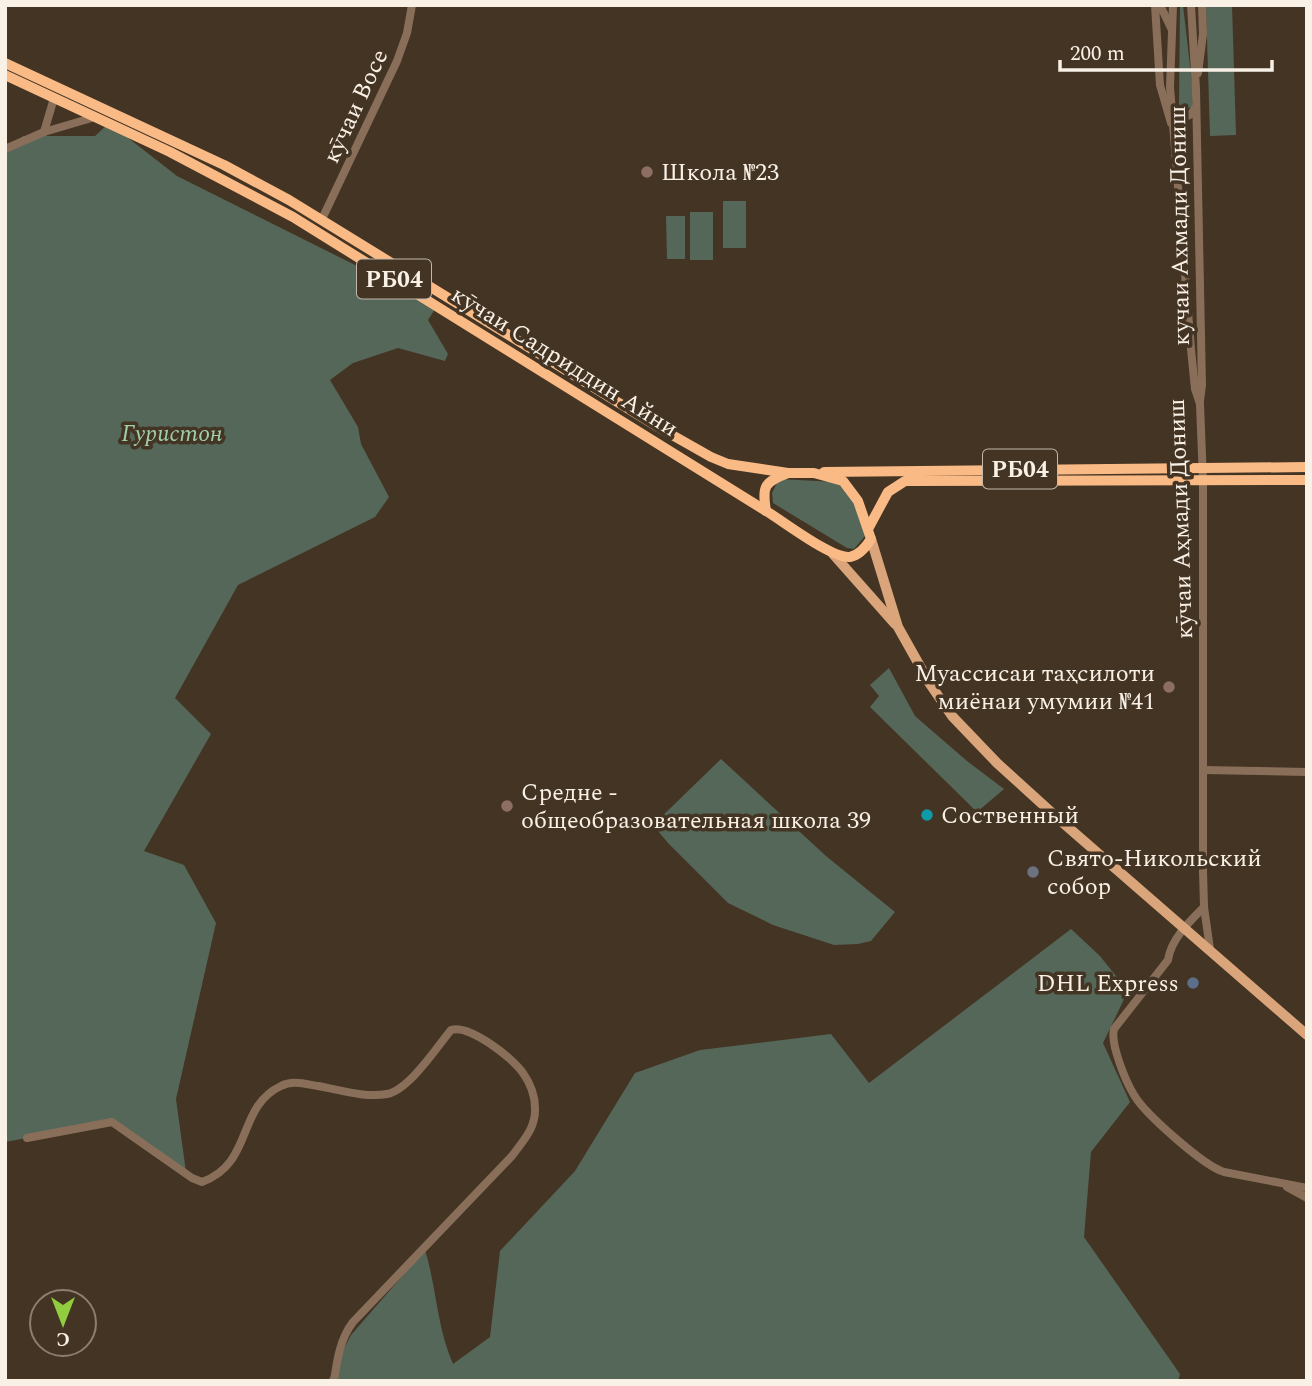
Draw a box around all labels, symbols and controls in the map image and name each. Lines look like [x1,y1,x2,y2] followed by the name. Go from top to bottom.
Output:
[1060,28,1272,72] scale bar
[1070,38,1125,70] text: 200 m
[314,43,398,169] street label: кӯчаи Восе
[1160,106,1200,346] street label: кучаи Ахмади Дониш
[661,155,779,191] place label: Школа №23
[639,164,655,180] marker: Школа №23
[357,260,431,298] road number: РБ04
[444,277,685,446] street label: кӯчаи Садриддин Айни
[1159,398,1203,640] street label: кӯчаи Аҳмади Дониш
[121,416,223,452] park label: Гуристон
[983,449,1057,489] road number: РБ04
[914,656,1155,720] place label: Муассисаи таҳсилоти миёнаи умумии №41
[1161,679,1177,695] marker: Муассисаи таҳсилоти миёнаи умумии №41
[521,775,871,839] place label: Средне - общеобразовательная школа 39
[499,798,515,814] marker: Средне - общеобразовательная школа 39
[941,798,1079,834] place label: Соственный
[919,807,935,823] marker: Соственный
[1047,841,1262,905] place label: Свято-Никольский собор
[1025,864,1041,880] marker: Свято-Никольский собор
[1037,966,1179,1002] place label: DHL Express
[1185,975,1201,991] marker: DHL Express
[28,1288,98,1358] north arrow
[56,1324,70,1353] text: С

